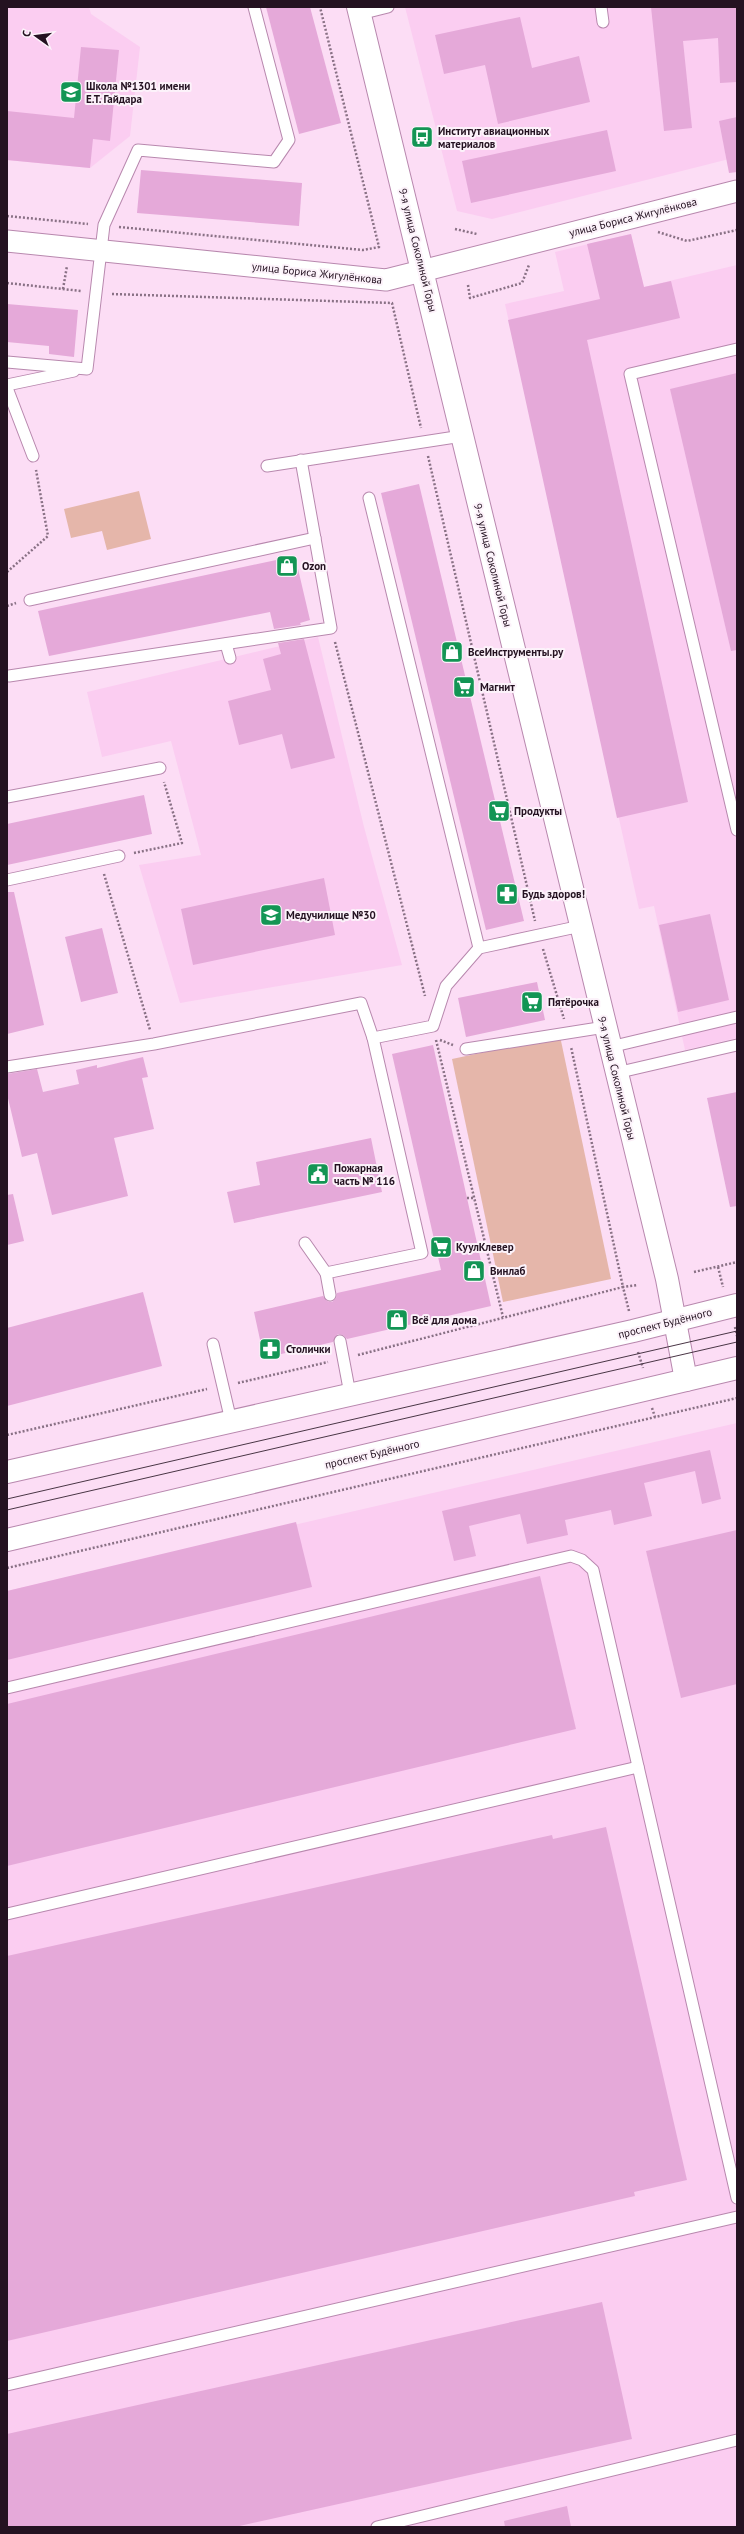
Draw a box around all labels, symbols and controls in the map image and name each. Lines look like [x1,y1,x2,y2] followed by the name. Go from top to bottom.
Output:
[16,16,56,56] north arrow
[19,29,34,38] text: С
[58,79,84,105] school or university icon: Школа №1301 имени Е.Т. Гайдара
[86,79,190,106] place label: Школа №1301 имени Е.Т. Гайдара
[409,124,435,150] bus stop icon: Институт авиационных материалов
[438,124,550,151] place label: Институт авиационных материалов
[396,187,440,313] street label: 9-я улица Соколиной Горы
[568,194,698,240] street label: улица Бориса Жигулёнкова
[251,259,383,287] street label: улица Бориса Жигулёнкова
[471,502,515,628] street label: 9-я улица Соколиной Горы
[274,553,300,579] shop icon: Ozon
[302,559,326,573] place label: Ozon
[439,639,465,665] shop icon: ВсеИнструменты.ру
[468,645,564,659] place label: ВсеИнструменты.ру
[451,674,477,700] supermarket icon: Магнит
[480,680,515,694] place label: Магнит
[486,798,512,824] supermarket icon: Продукты
[514,804,562,818] place label: Продукты
[494,881,520,907] pharmacy icon: Будь здоров!
[522,887,585,901] place label: Будь здоров!
[258,902,284,928] school or university icon: Медучилище №30
[286,908,376,922] place label: Медучилище №30
[519,989,545,1015] supermarket icon: Пятёрочка
[548,995,599,1009] place label: Пятёрочка
[595,1015,639,1141] street label: 9-я улица Соколиной Горы
[305,1161,331,1187] public building icon: Пожарная часть № 116
[334,1161,395,1188] place label: Пожарная часть № 116
[428,1234,454,1260] supermarket icon: КуулКлевер
[456,1240,514,1254] place label: КуулКлевер
[461,1258,487,1284] shop icon: Винлаб
[490,1264,526,1278] place label: Винлаб
[616,1305,714,1341] street label: проспект Будённого
[384,1307,410,1333] shop icon: Всё для дома
[412,1313,477,1327] place label: Всё для дома
[257,1336,283,1362] pharmacy icon: Столички
[286,1342,330,1356] place label: Столички
[323,1436,421,1472] street label: проспект Будённого

